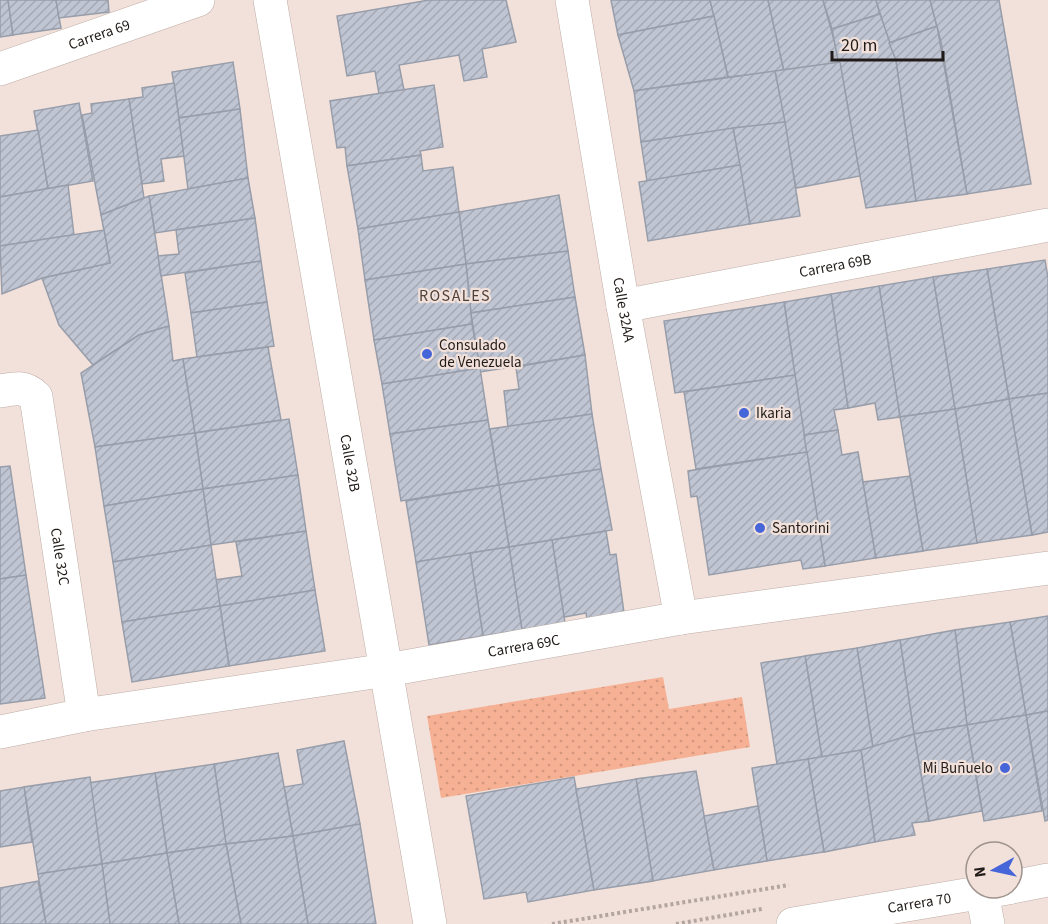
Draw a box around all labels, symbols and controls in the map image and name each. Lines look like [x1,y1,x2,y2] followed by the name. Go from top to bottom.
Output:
[66,14,133,55] street label: Carrera 69
[832,24,943,62] scale bar
[841,33,877,58] text: 20 m
[797,249,873,283] street label: Carrera 69B
[607,276,640,345] street label: Calle 32AA
[419,285,491,307] district label: ROSALES
[439,335,522,373] place label: Consulado de Venezuela
[420,347,434,361] marker: Consulado de Venezuela
[756,403,791,424] place label: Ikaria
[737,406,751,420] marker: Ikaria
[334,433,365,494] street label: Calle 32B
[772,518,830,539] place label: Santorini
[753,521,767,535] marker: Santorini
[45,527,74,587] street label: Calle 32C
[486,630,562,663] street label: Carrera 69C
[923,758,993,779] place label: Mi Buñuelo
[998,761,1012,775] marker: Mi Buñuelo
[964,840,1024,900] north arrow
[969,865,992,879] text: N
[886,888,953,919] street label: Carrera 70

